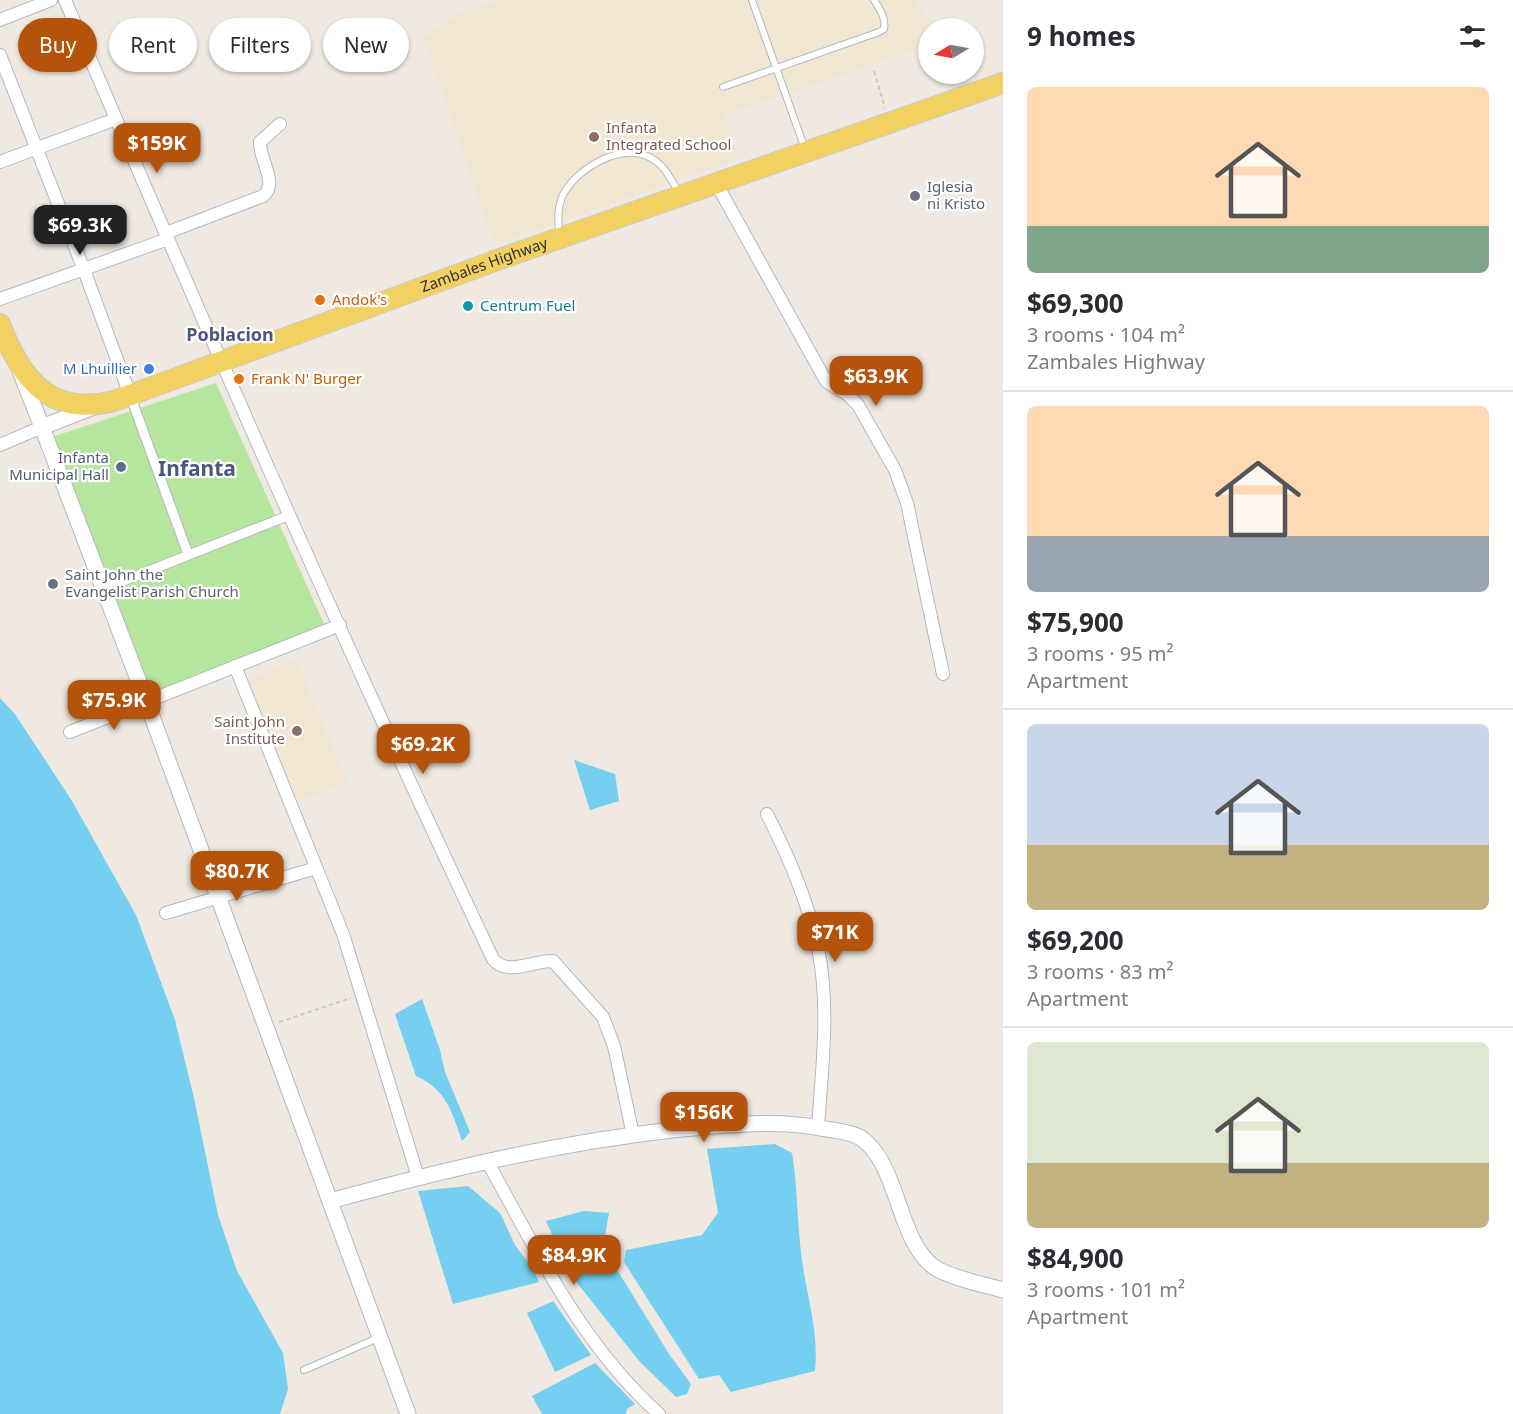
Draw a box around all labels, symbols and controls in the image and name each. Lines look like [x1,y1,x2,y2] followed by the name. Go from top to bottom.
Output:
[18,18,97,72] chip: Buy
[109,18,197,72] chip: Rent
[209,18,311,72] chip: Filters
[323,18,409,72] chip: New
[918,18,984,84] north arrow
[918,18,984,84] map controls
[1027,18,1136,54] text: 9 homes
[1456,20,1489,53] icon: filters
[606,117,732,154] place label: Infanta Integrated School
[115,123,199,174] pin: $159K
[1204,126,1312,234] icon: home
[127,129,187,156] text: $159K
[587,130,601,144] marker: Infanta Integrated School
[927,176,985,213] place label: Iglesia ni Kristo
[908,189,922,203] marker: Iglesia ni Kristo
[31,205,129,256] pin: $69.3K
[48,211,112,238] text: $69.3K
[418,232,550,296] street label: Zambales Highway
[1027,285,1124,321] text: $69,300
[332,289,387,309] place label: Andok's
[313,293,327,307] marker: Andok's
[480,295,575,315] place label: Centrum Fuel
[461,299,475,313] marker: Centrum Fuel
[1027,321,1185,348] text: 3 rooms · 104 m²
[186,322,274,346] district label: Poblacion
[1027,348,1205,375] text: Zambales Highway
[827,356,925,407] pin: $63.9K
[63,358,137,378] place label: M Lhuillier
[142,362,156,376] marker: M Lhuillier
[844,362,908,389] text: $63.9K
[251,368,362,388] place label: Frank N' Burger
[232,372,246,386] marker: Frank N' Burger
[1204,445,1312,553] icon: home
[9,447,109,484] place label: Infanta Municipal Hall
[158,454,236,482] district label: Infanta
[114,460,128,474] marker: Infanta Municipal Hall
[65,564,239,601] place label: Saint John the Evangelist Parish Church
[46,577,60,591] marker: Saint John the Evangelist Parish Church
[1027,604,1124,640] text: $75,900
[1027,640,1174,667] text: 3 rooms · 95 m²
[1027,667,1128,694] text: Apartment
[65,680,163,731] pin: $75.9K
[82,686,146,713] text: $75.9K
[214,711,285,748] place label: Saint John Institute
[290,724,304,738] marker: Saint John Institute
[374,724,472,775] pin: $69.2K
[391,730,455,757] text: $69.2K
[1204,763,1312,871] icon: home
[188,851,286,902] pin: $80.7K
[205,857,269,884] text: $80.7K
[799,912,871,963] pin: $71K
[811,918,859,945] text: $71K
[1027,922,1124,958] text: $69,200
[1027,958,1174,985] text: 3 rooms · 83 m²
[1027,985,1128,1012] text: Apartment
[1204,1081,1312,1189] icon: home
[662,1092,746,1143] pin: $156K
[674,1098,734,1125] text: $156K
[525,1235,623,1286] pin: $84.9K
[1027,1240,1124,1276] text: $84,900
[542,1241,606,1268] text: $84.9K
[1027,1276,1185,1303] text: 3 rooms · 101 m²
[1027,1303,1128,1330] text: Apartment

